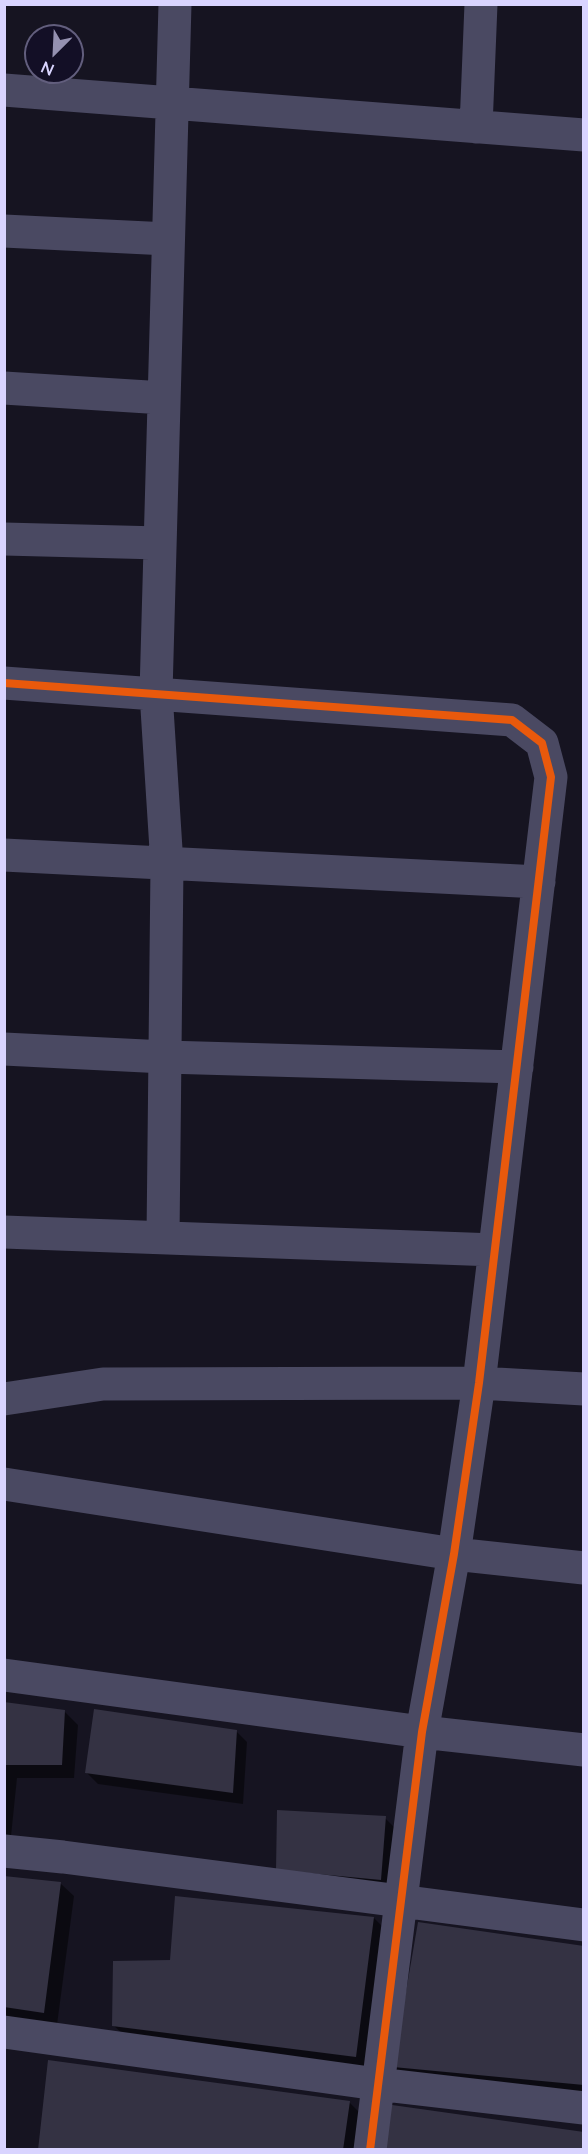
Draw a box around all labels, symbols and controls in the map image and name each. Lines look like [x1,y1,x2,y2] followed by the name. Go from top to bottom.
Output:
[24,24,84,84] north arrow
[38,58,57,80] text: N

